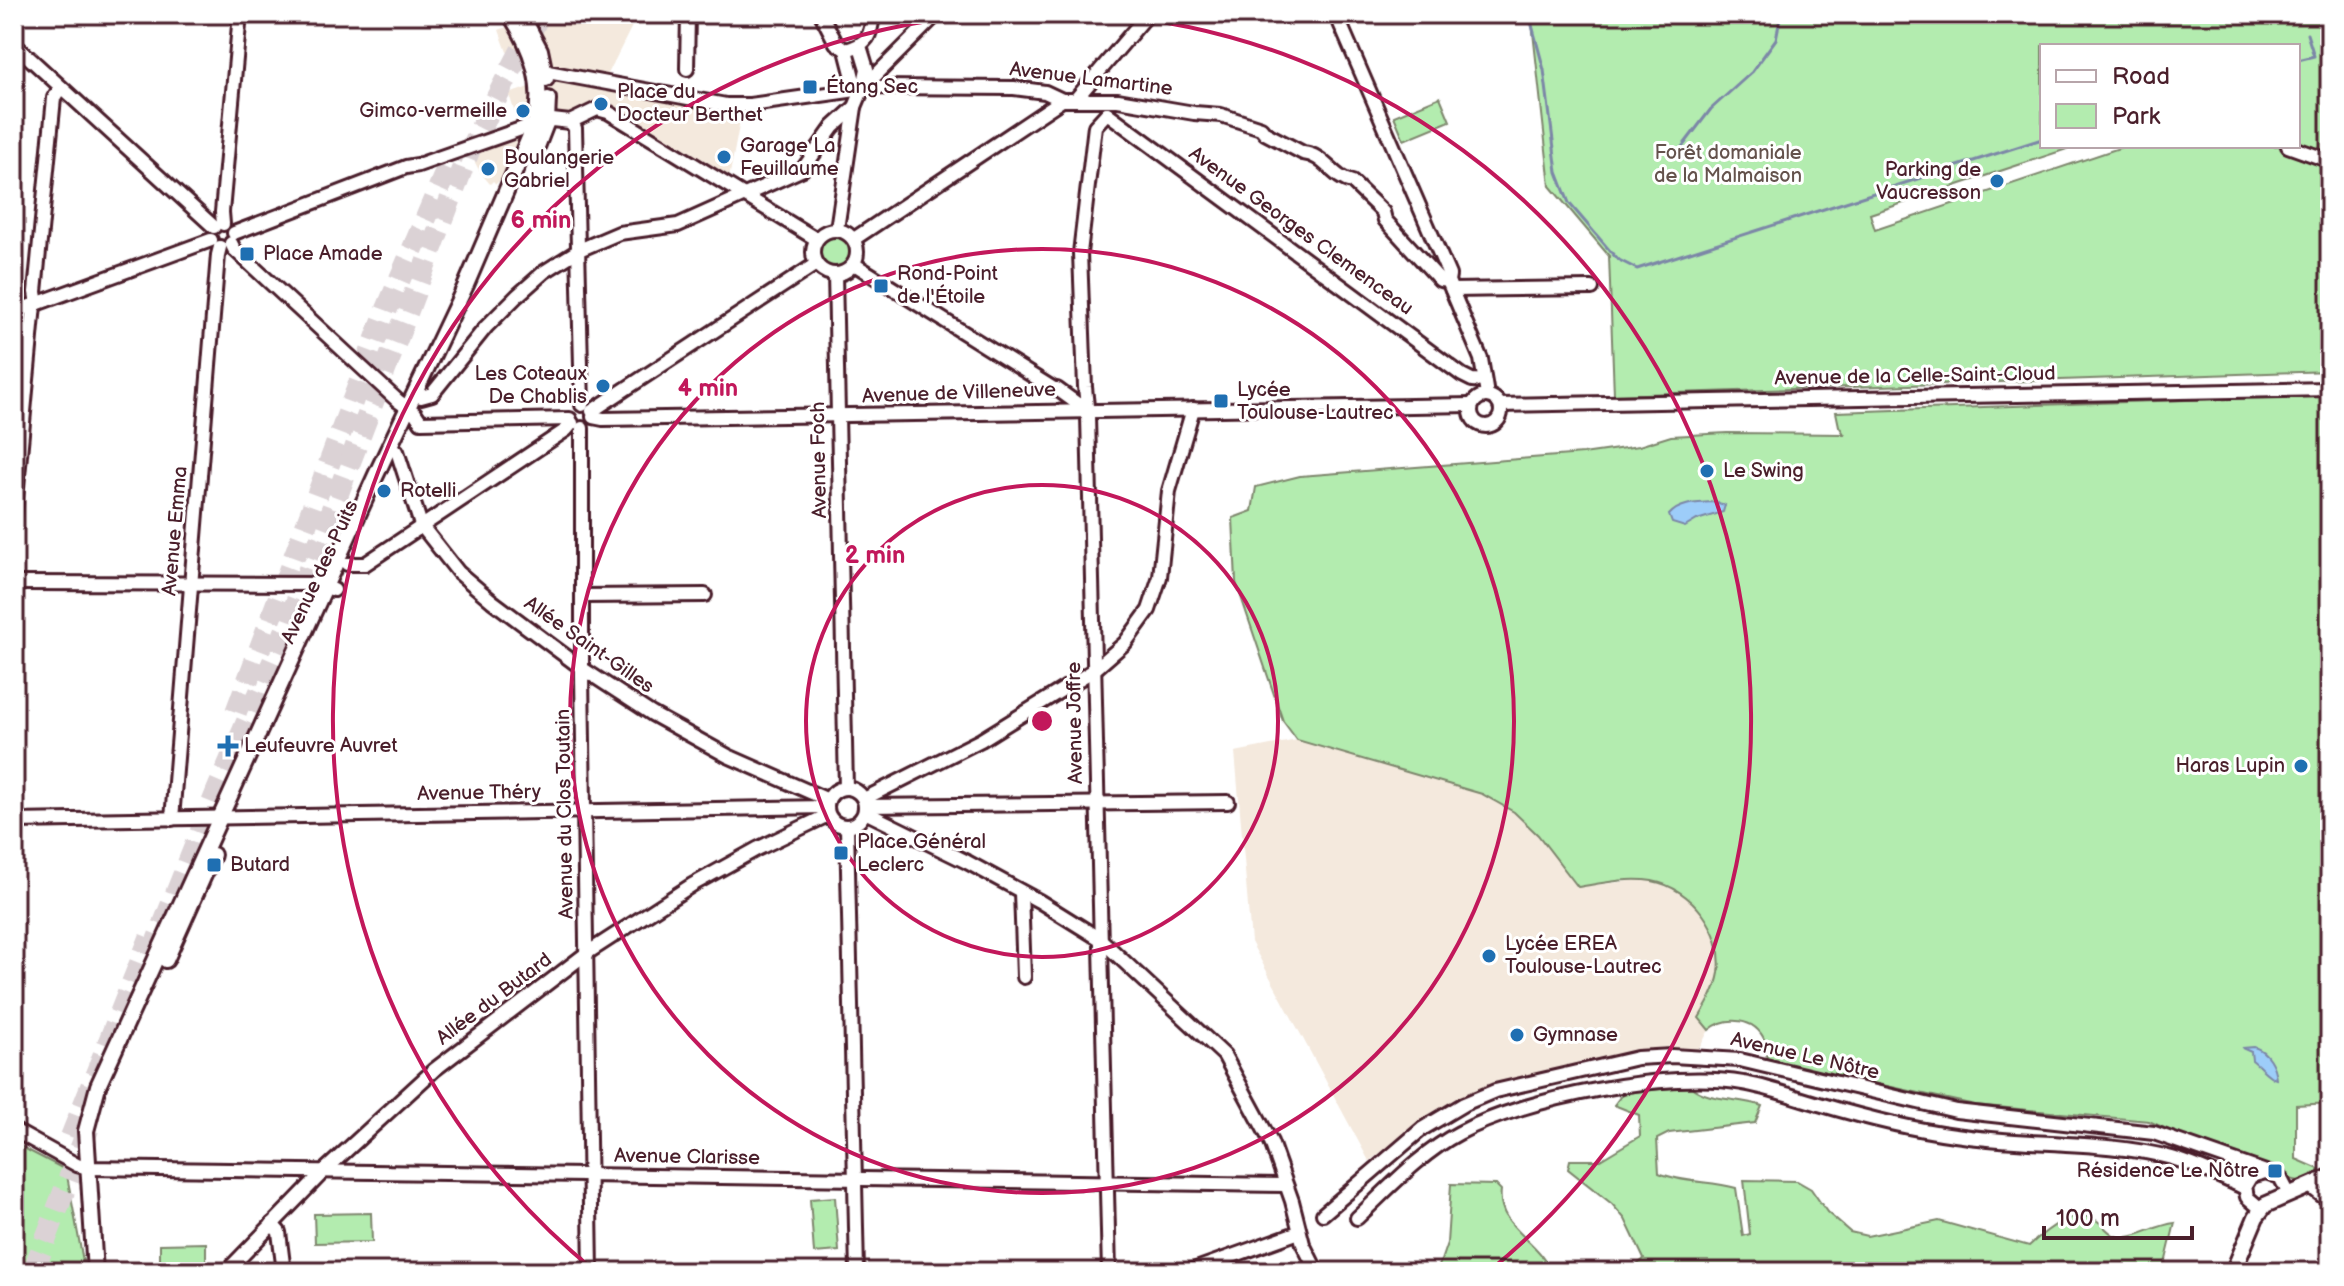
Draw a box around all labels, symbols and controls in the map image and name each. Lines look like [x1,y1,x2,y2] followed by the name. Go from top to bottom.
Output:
[2040,44,2300,148] legend
[1008,57,1174,101] street label: Avenue Lamartine
[2112,62,2170,91] text: Road
[826,74,918,99] place label: Étang Sec
[801,78,819,96] marker: Étang Sec
[617,80,763,127] place label: Place du Docteur Berthet
[592,95,610,113] marker: Place du Docteur Berthet
[359,99,507,123] place label: Gimco-vermeille
[514,102,532,120] marker: Gimco-vermeille
[2112,102,2160,131] text: Park
[740,134,839,181] place label: Garage La Feuillaume
[1654,141,1802,188] park label: Forêt domaniale de la Malmaison
[1184,142,1418,320] street label: Avenue Georges Clemenceau
[504,146,614,193] place label: Boulangerie Gabriel
[715,148,733,166] marker: Garage La Feuillaume
[1876,158,1981,205] place label: Parking de Vaucresson
[479,160,497,178] marker: Boulangerie Gabriel
[1988,172,2006,190] marker: Parking de Vaucresson
[511,206,571,235] text: 6 min
[263,242,383,266] place label: Place Amade
[238,245,256,263] marker: Place Amade
[897,262,998,309] place label: Rond-Point de l'Étoile
[872,277,890,295] marker: Rond-Point de l'Étoile
[474,362,588,409] place label: Les Coteaux De Chablis
[1774,362,2056,390] street label: Avenue de la Celle-Saint-Cloud
[678,374,738,403] text: 4 min
[594,377,612,395] marker: Les Coteaux De Chablis
[862,378,1056,408] street label: Avenue de Villeneuve
[1237,378,1394,425] place label: Lycée Toulouse-Lautrec
[1212,392,1230,410] marker: Lycée Toulouse-Lautrec
[806,401,832,519] street label: Avenue Foch
[1723,459,1804,483] place label: Le Swing
[1698,462,1716,480] marker: Le Swing
[157,465,193,597] street label: Avenue Emma
[400,479,456,503] place label: Rotelli
[375,482,393,500] marker: Rotelli
[276,496,364,647] street label: Avenue des Puits
[845,541,905,570] text: 2 min
[519,591,659,699] street label: Allée Saint-Gilles
[1062,662,1088,784] street label: Avenue Joffre
[1028,707,1056,735] centre of rings
[551,709,579,919] street label: Avenue du Clos Toutain
[244,734,398,758] place label: Leufeuvre Auvret
[219,737,237,755] marker: Leufeuvre Auvret
[2175,754,2285,778] place label: Haras Lupin
[2292,757,2310,775] marker: Haras Lupin
[417,780,541,806] street label: Avenue Théry
[857,830,986,877] place label: Place Général Leclerc
[832,844,850,862] marker: Place Général Leclerc
[230,853,290,877] place label: Butard
[205,856,223,874] marker: Butard
[1505,932,1662,979] place label: Lycée EREA Toulouse-Lautrec
[1480,947,1498,965] marker: Lycée EREA Toulouse-Lautrec
[432,948,556,1050] street label: Allée du Butard
[1533,1023,1618,1047] place label: Gymnase
[1508,1026,1526,1044] marker: Gymnase
[1728,1027,1882,1085] street label: Avenue Le Nôtre
[614,1144,760,1170] street label: Avenue Clarisse
[2077,1159,2259,1183] place label: Résidence Le Nôtre
[2266,1162,2284,1180] marker: Résidence Le Nôtre
[2044,1190,2192,1240] scale bar
[2056,1204,2120,1233] text: 100 m

